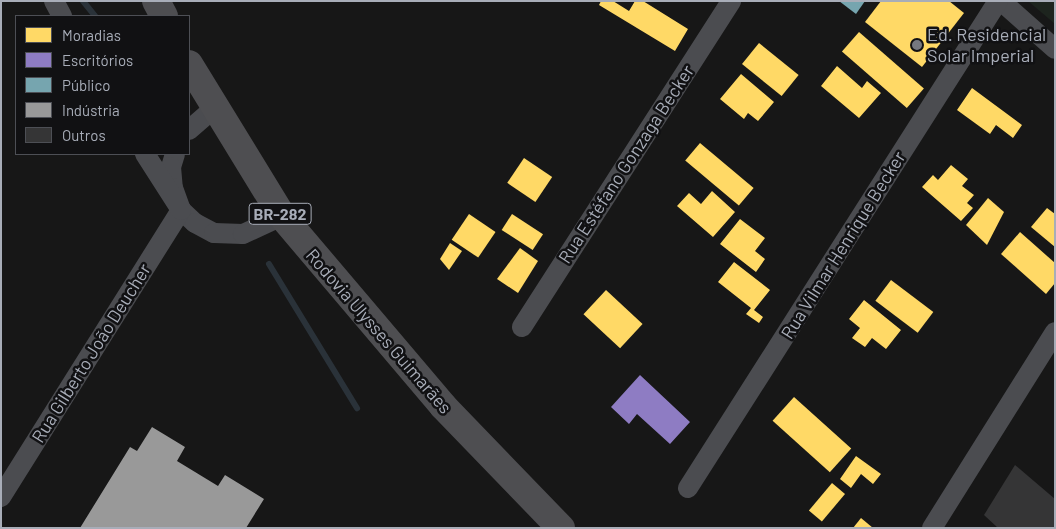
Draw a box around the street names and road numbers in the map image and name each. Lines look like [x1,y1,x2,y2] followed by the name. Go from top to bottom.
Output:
[554,61,698,267] street label: Rua Estéfano Gonzaga Becker
[776,147,910,343] street label: Rua Vilmar Henrique Becker
[248,200,312,228] road number: BR-282
[302,244,456,418] street label: Rodovia Ulysses Guimarães
[27,259,155,447] street label: Rua Gilberto João Deucher

